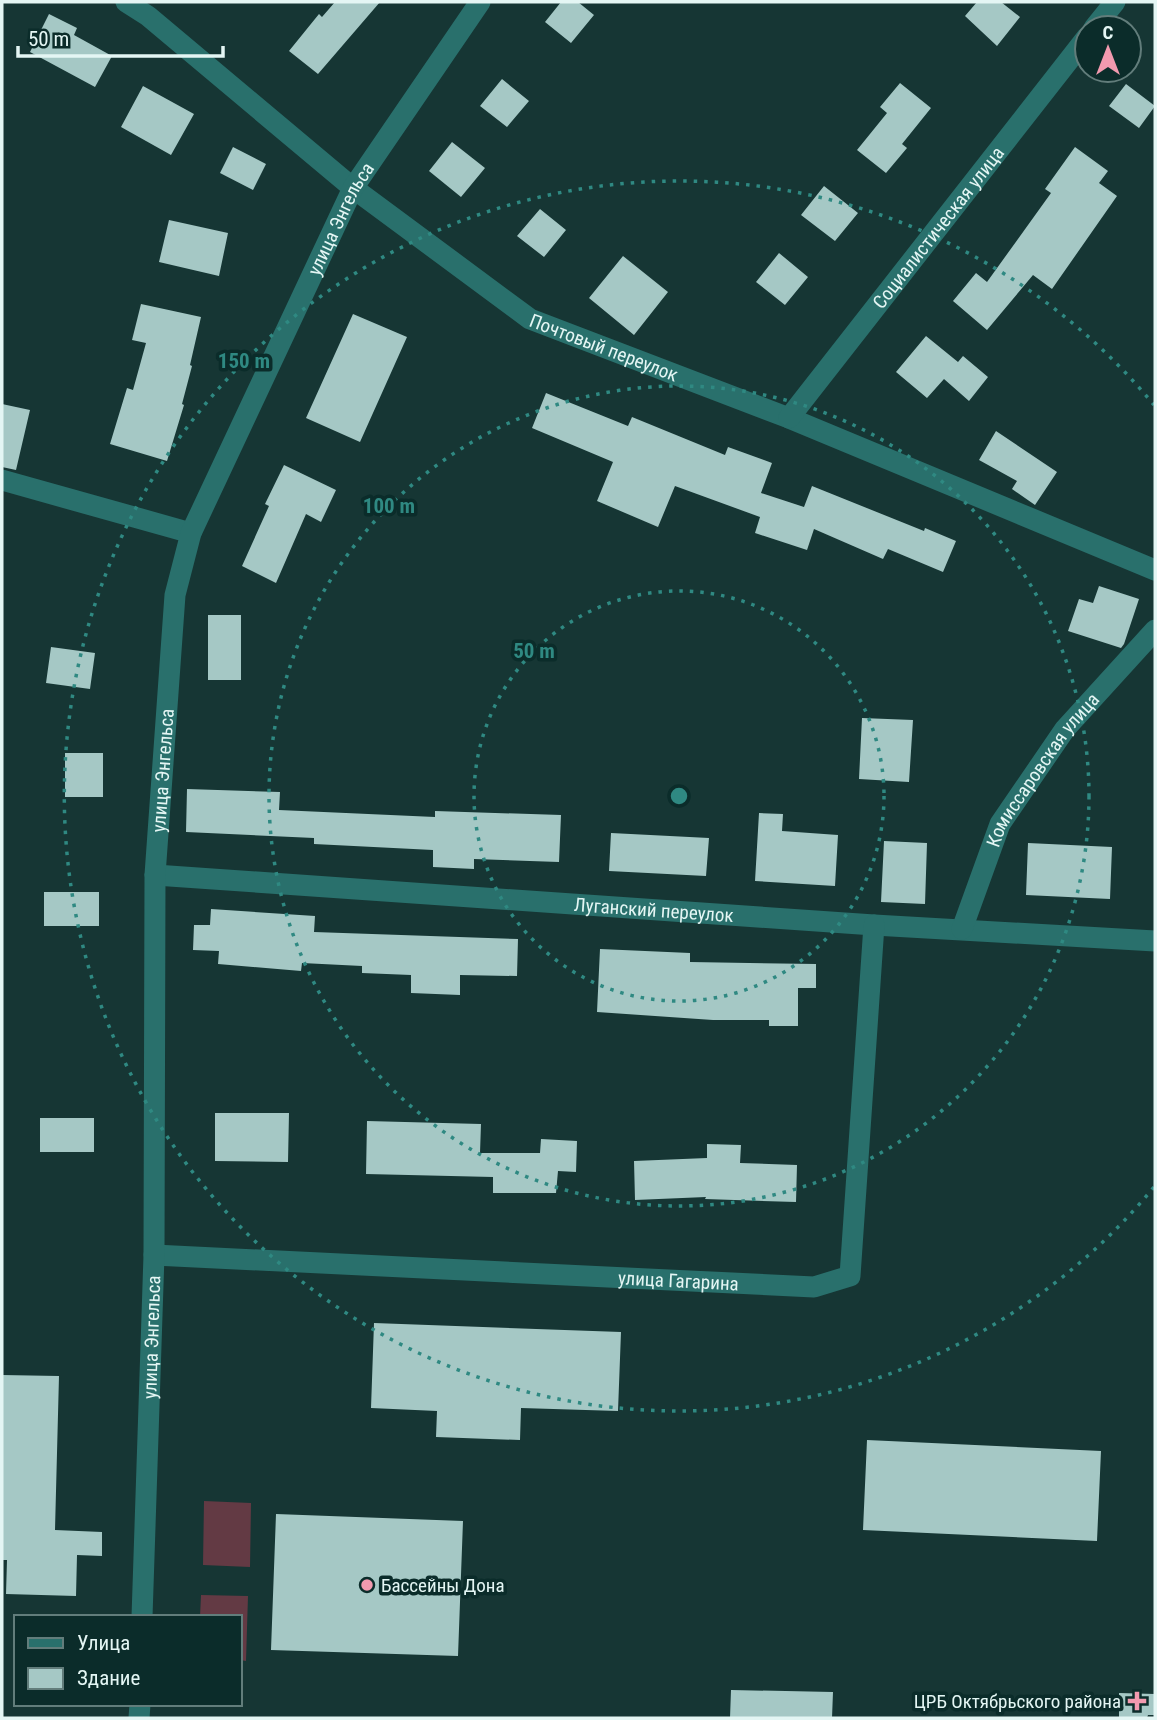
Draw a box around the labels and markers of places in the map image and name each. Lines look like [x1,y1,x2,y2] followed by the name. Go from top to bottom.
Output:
[667,784,691,808] centre of rings
[381,1574,504,1597] place label: Бассейны Дона
[359,1577,375,1593] marker: Бассейны Дона
[914,1690,1121,1713] place label: ЦРБ Октябрьского района
[1127,1691,1147,1711] marker: ЦРБ Октябрьского района

